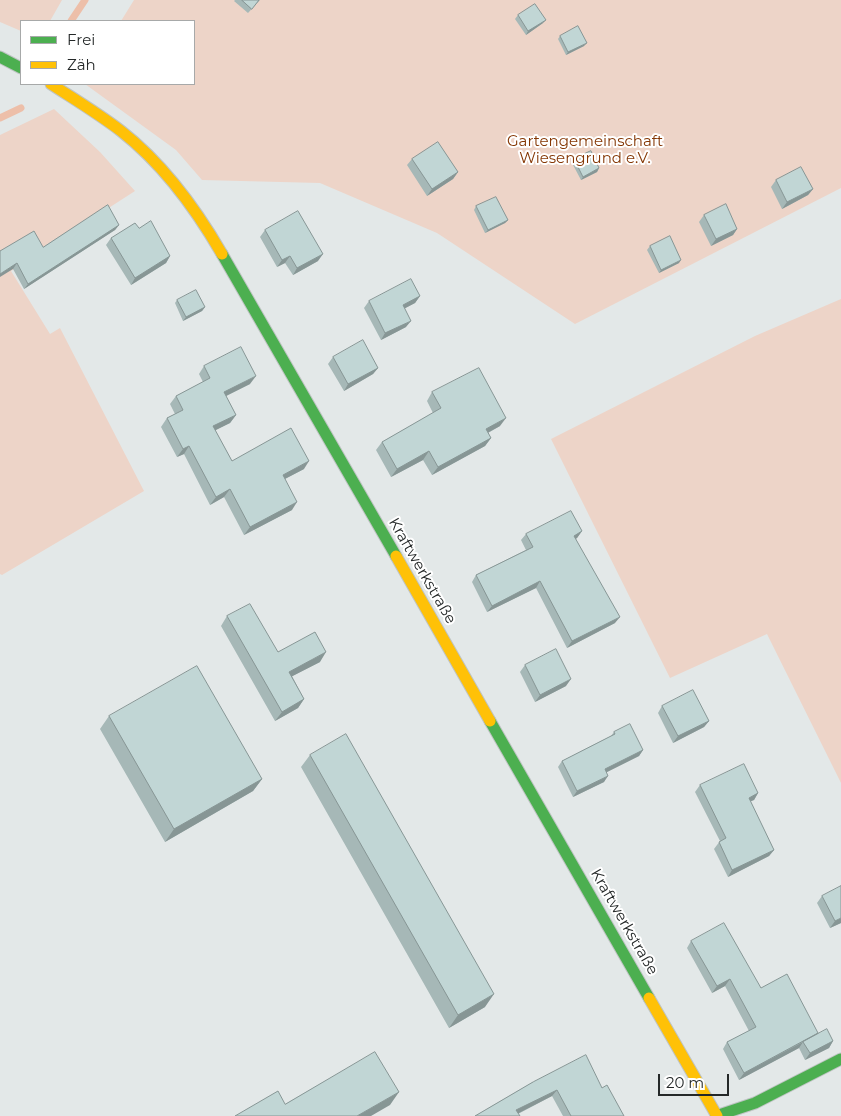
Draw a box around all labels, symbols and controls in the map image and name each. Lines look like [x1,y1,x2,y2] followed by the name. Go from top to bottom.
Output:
[20,20,195,85] legend
[67,30,95,49] text: Frei
[67,55,96,74] text: Zäh
[507,133,663,168] park label: Gartengemeinschaft Wiesengrund e.V.
[384,515,460,627] street label: Kraftwerkstraße
[586,866,662,978] street label: Kraftwerkstraße
[661,1064,732,1096] scale bar
[666,1073,704,1092] text: 20 m

